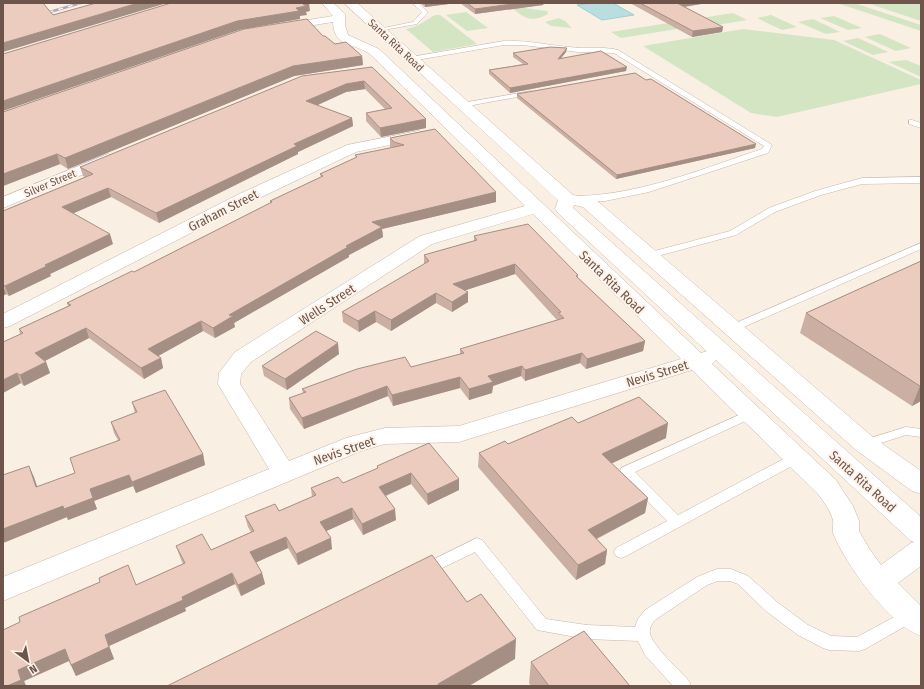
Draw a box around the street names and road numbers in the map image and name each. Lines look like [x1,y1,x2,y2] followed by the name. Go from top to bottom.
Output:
[365,16,426,74] street label: Santa Rita Road
[22,167,78,200] street label: Silver Street
[186,186,261,234] street label: Graham Street
[576,248,647,317] street label: Santa Rita Road
[297,280,359,328] street label: Wells Street
[624,357,691,390] street label: Nevis Street
[312,433,378,468] street label: Nevis Street
[826,448,899,515] street label: Santa Rita Road

